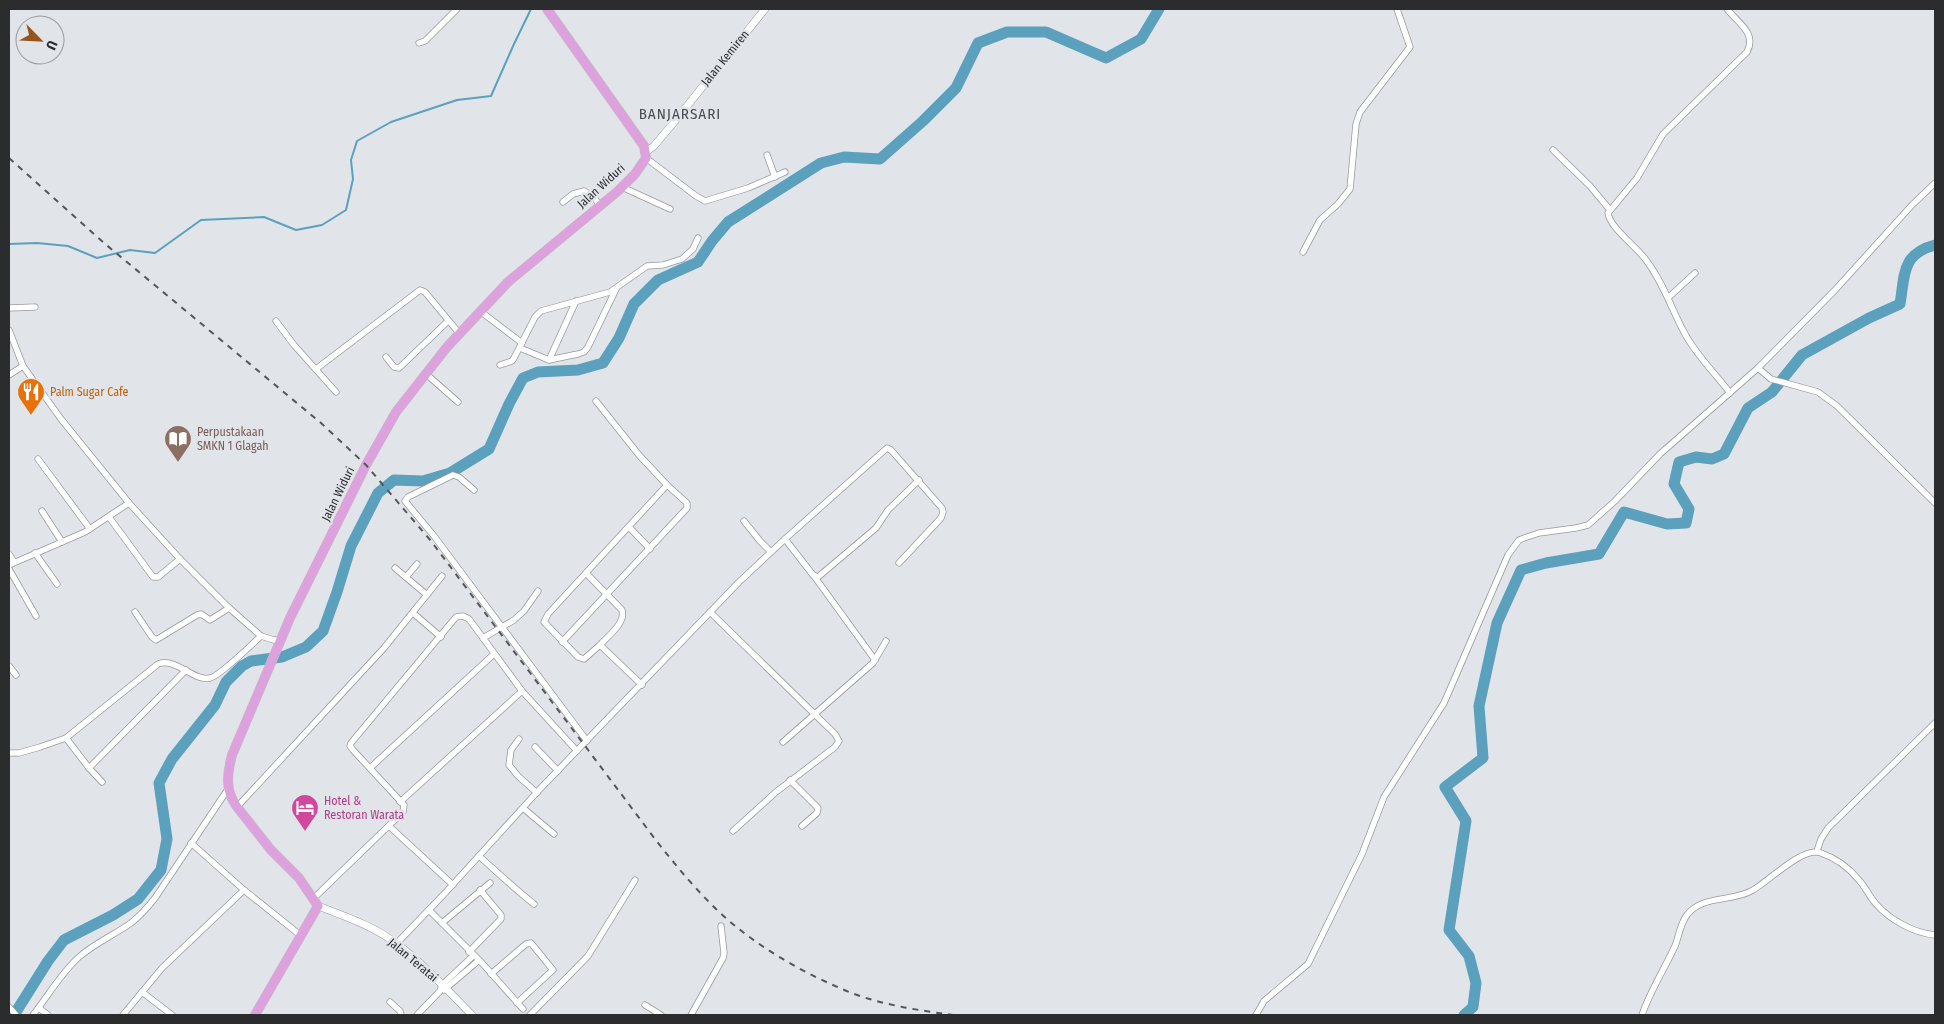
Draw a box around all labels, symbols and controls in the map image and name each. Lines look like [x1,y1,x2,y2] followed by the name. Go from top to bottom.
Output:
[15,15,65,65] north arrow
[698,27,752,89] street label: Jalan Kemiren
[42,38,61,52] text: U
[639,105,721,123] district label: BANJARSARI
[574,161,628,211] street label: Jalan Widuri
[16,377,46,416] restaurant icon: Palm Sugar Cafe
[50,385,129,399] place label: Palm Sugar Cafe
[163,424,193,463] library icon: Perpustakaan SMKN 1 Glagah
[197,425,269,453] place label: Perpustakaan SMKN 1 Glagah
[319,464,357,524] street label: Jalan Widuri
[290,793,320,832] hotel icon: Hotel & Restoran Warata
[324,794,404,822] place label: Hotel & Restoran Warata
[385,935,441,985] street label: Jalan Teratai

